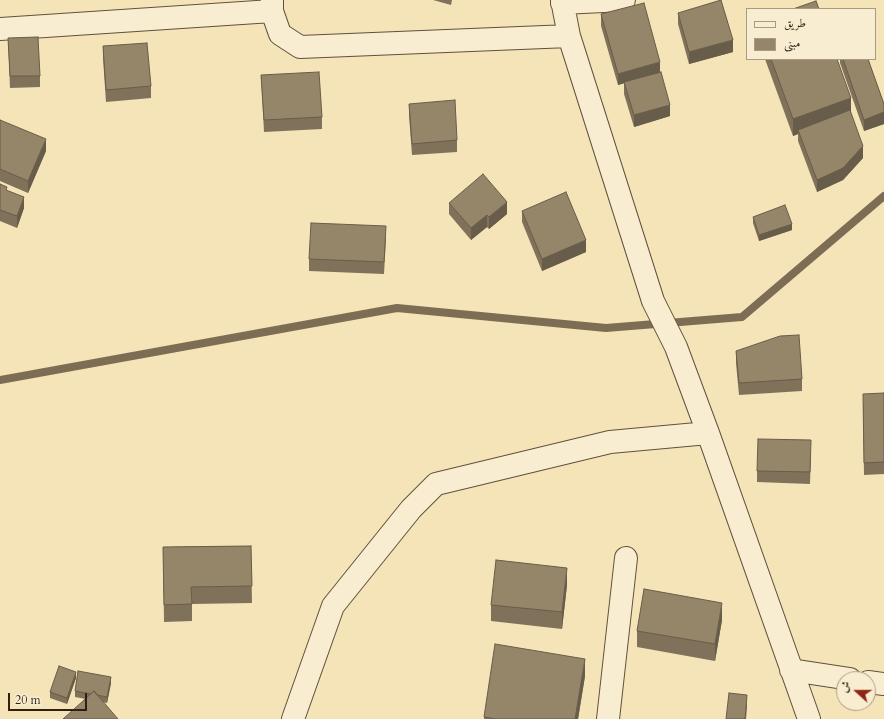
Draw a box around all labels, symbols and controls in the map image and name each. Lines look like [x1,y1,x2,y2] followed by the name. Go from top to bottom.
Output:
[746,8,876,60] legend
[784,15,806,31] text: طريق
[784,35,800,51] text: مبنى
[836,671,876,711] north arrow
[836,679,854,695] text: ش
[10,685,89,711] scale bar
[15,692,41,708] text: 20 m

